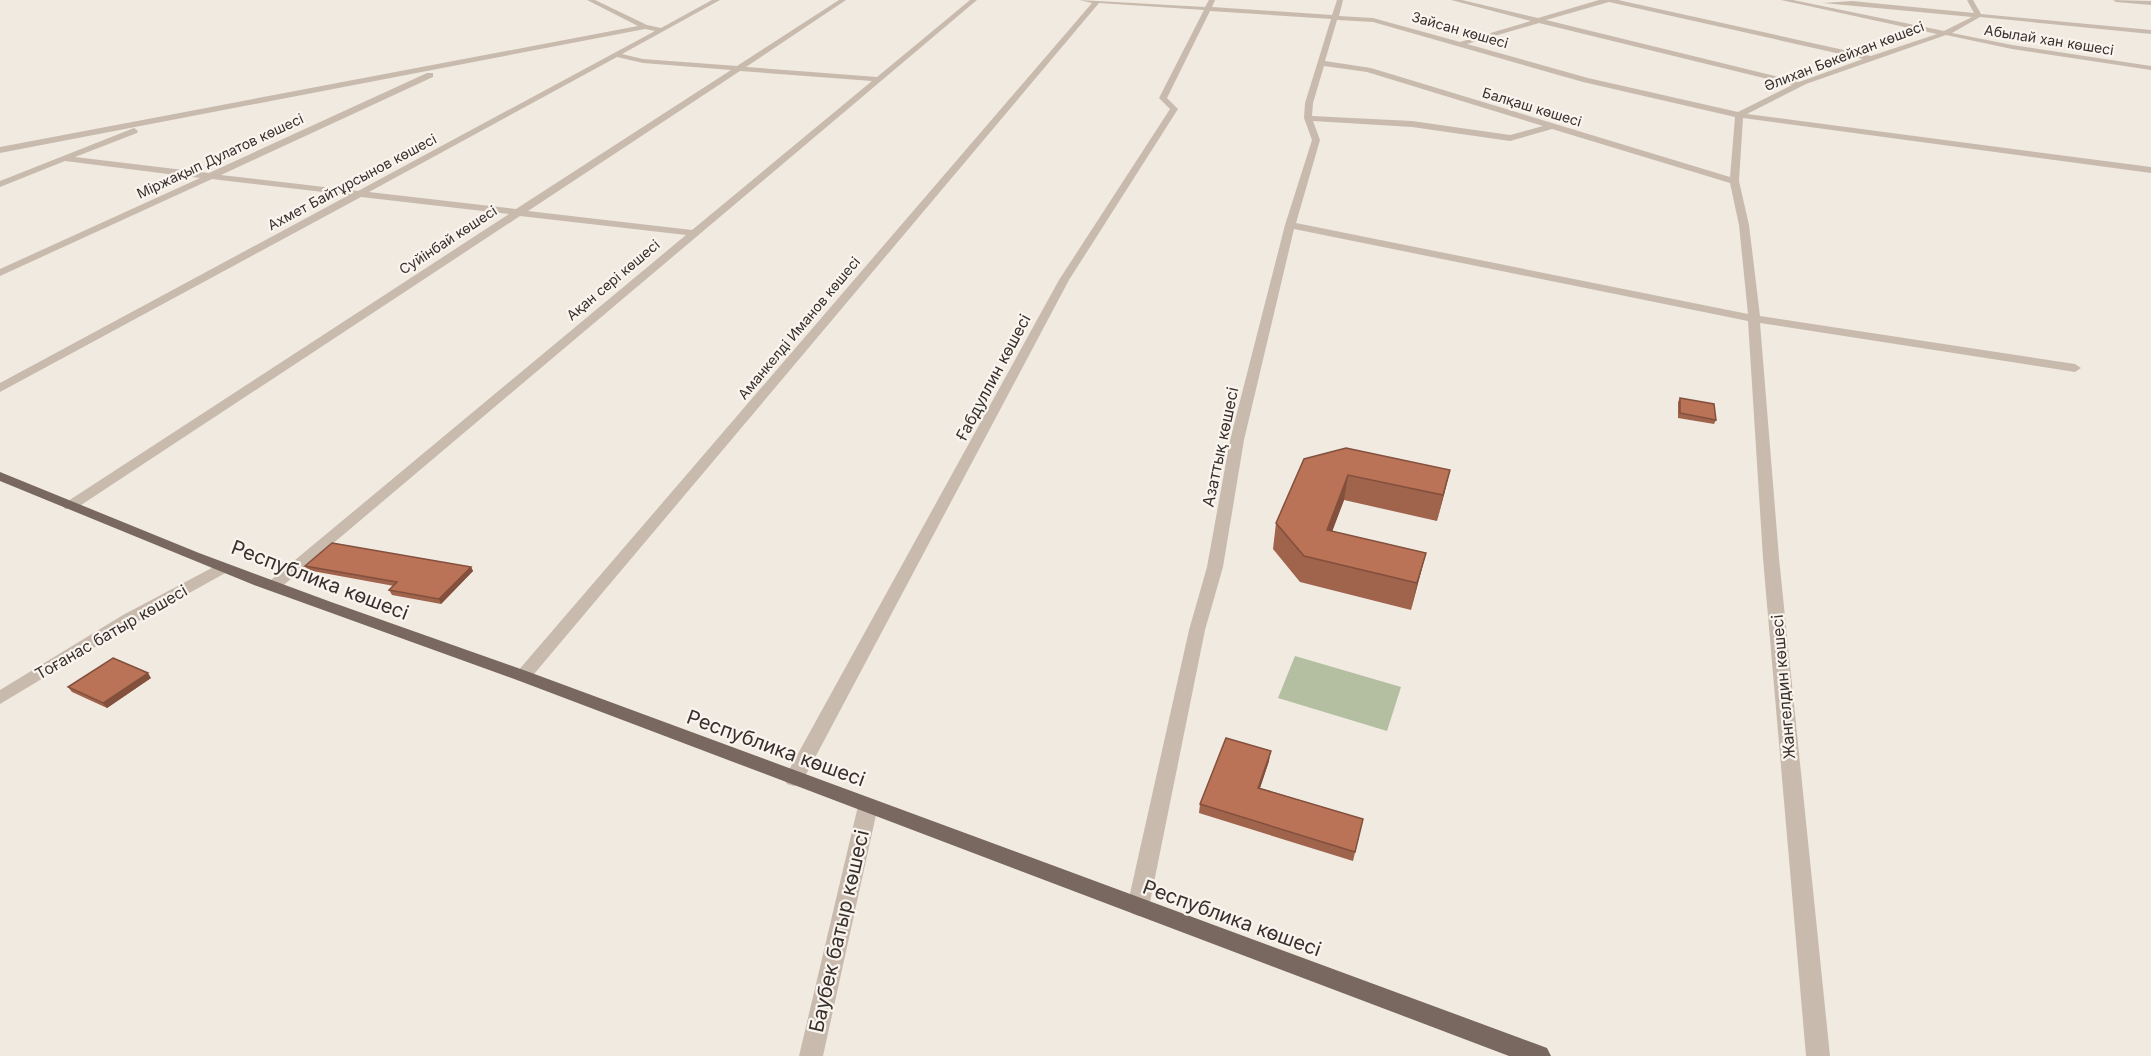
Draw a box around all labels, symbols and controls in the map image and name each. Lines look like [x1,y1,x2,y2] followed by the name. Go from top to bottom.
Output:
[1410,8,1510,51] street label: Зайсан көшесі
[1761,17,1926,94] street label: Әлихан Бөкейхан көшесі
[1983,21,2115,58] street label: Абылай хан көшесі
[1480,83,1584,130] street label: Балқаш көшесі
[134,109,306,202] street label: Міржақып Дулатов көшесі
[265,130,439,233] street label: Ахмет Байтұрсынов көшесі
[396,202,500,278] street label: Суйінбай көшесі
[563,236,663,324] street label: Ақан сері көшесі
[734,253,863,402] street label: Аманкелді Иманов көшесі
[951,310,1035,444] street label: Ғабдуллин көшесі
[1198,385,1242,509] street label: Азаттық көшесі
[228,535,412,625] street label: Республика көшесі
[31,580,191,684] street label: Тоғанас батыр көшесі
[1767,614,1799,760] street label: Жангелдин көшесі
[684,705,868,791] street label: Республика көшесі
[804,827,874,1035] street label: Баубек батыр көшесі
[1140,875,1324,961] street label: Республика көшесі

